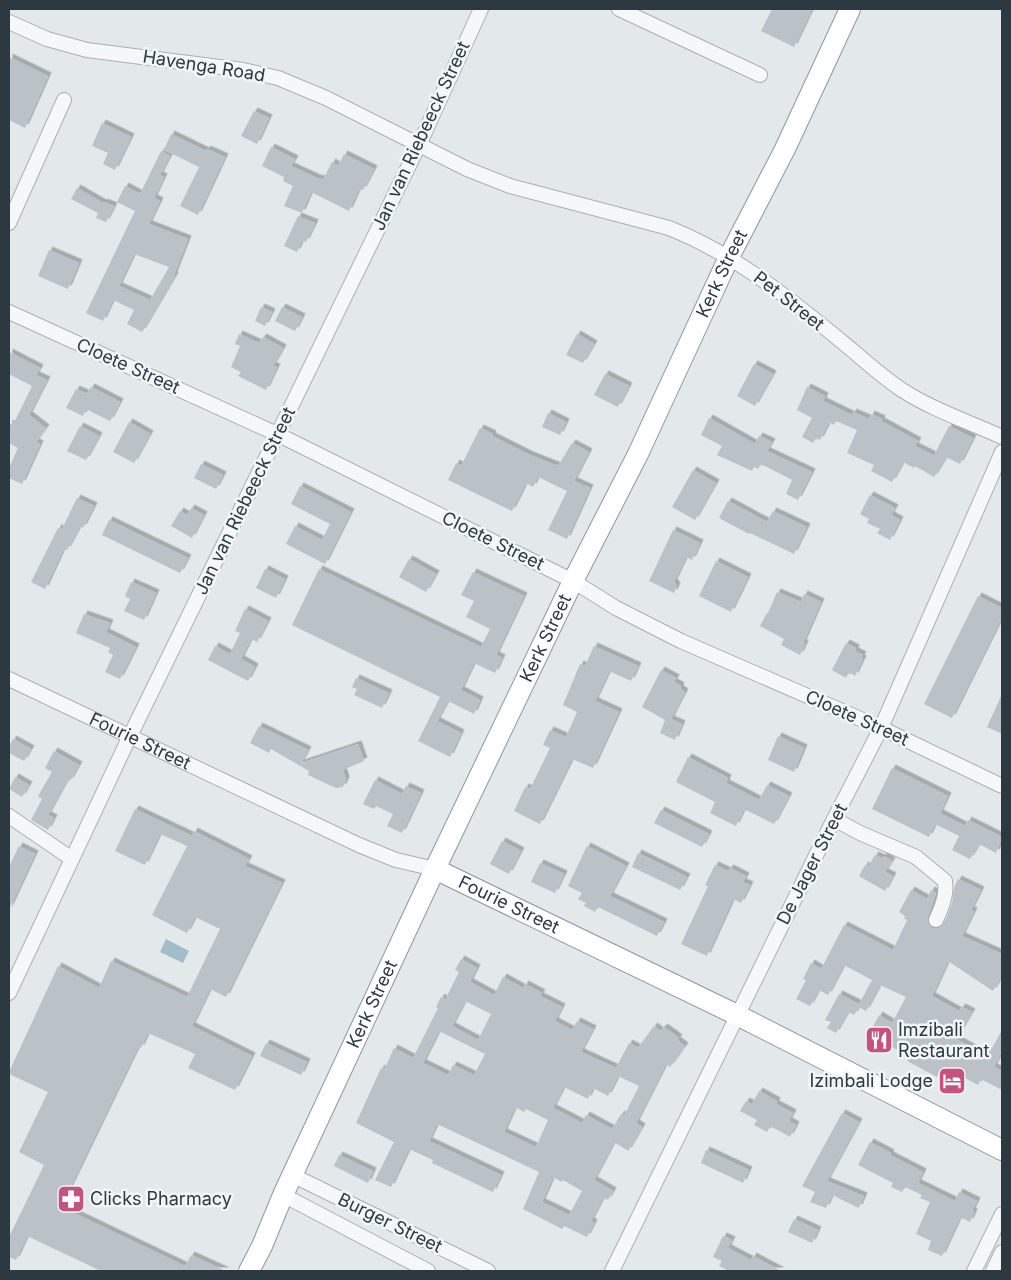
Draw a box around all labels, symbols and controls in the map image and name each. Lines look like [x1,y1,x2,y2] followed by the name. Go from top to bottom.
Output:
[367,38,474,234] street label: Jan van Riebeeck Street
[141,45,267,86] street label: Havenga Road
[692,226,751,321] street label: Kerk Street
[750,267,829,335] street label: Pet Street
[73,333,183,398] street label: Cloete Street
[190,403,299,598] street label: Jan van Riebeeck Street
[439,507,548,574] street label: Cloete Street
[515,591,575,685] street label: Kerk Street
[802,685,912,750] street label: Cloete Street
[86,708,194,774] street label: Fourie Street
[772,800,851,928] street label: De Jager Street
[455,871,563,938] street label: Fourie Street
[342,956,401,1051] street label: Kerk Street
[898,1019,990,1061] place label: Imzibali Restaurant
[864,1025,894,1055] restaurant icon: Imzibali Restaurant
[937,1066,967,1096] hotel icon: Izimbali Lodge
[809,1070,933,1091] place label: Izimbali Lodge
[56,1184,86,1214] pharmacy icon: Clicks Pharmacy
[90,1188,232,1209] place label: Clicks Pharmacy
[335,1188,446,1257] street label: Burger Street

